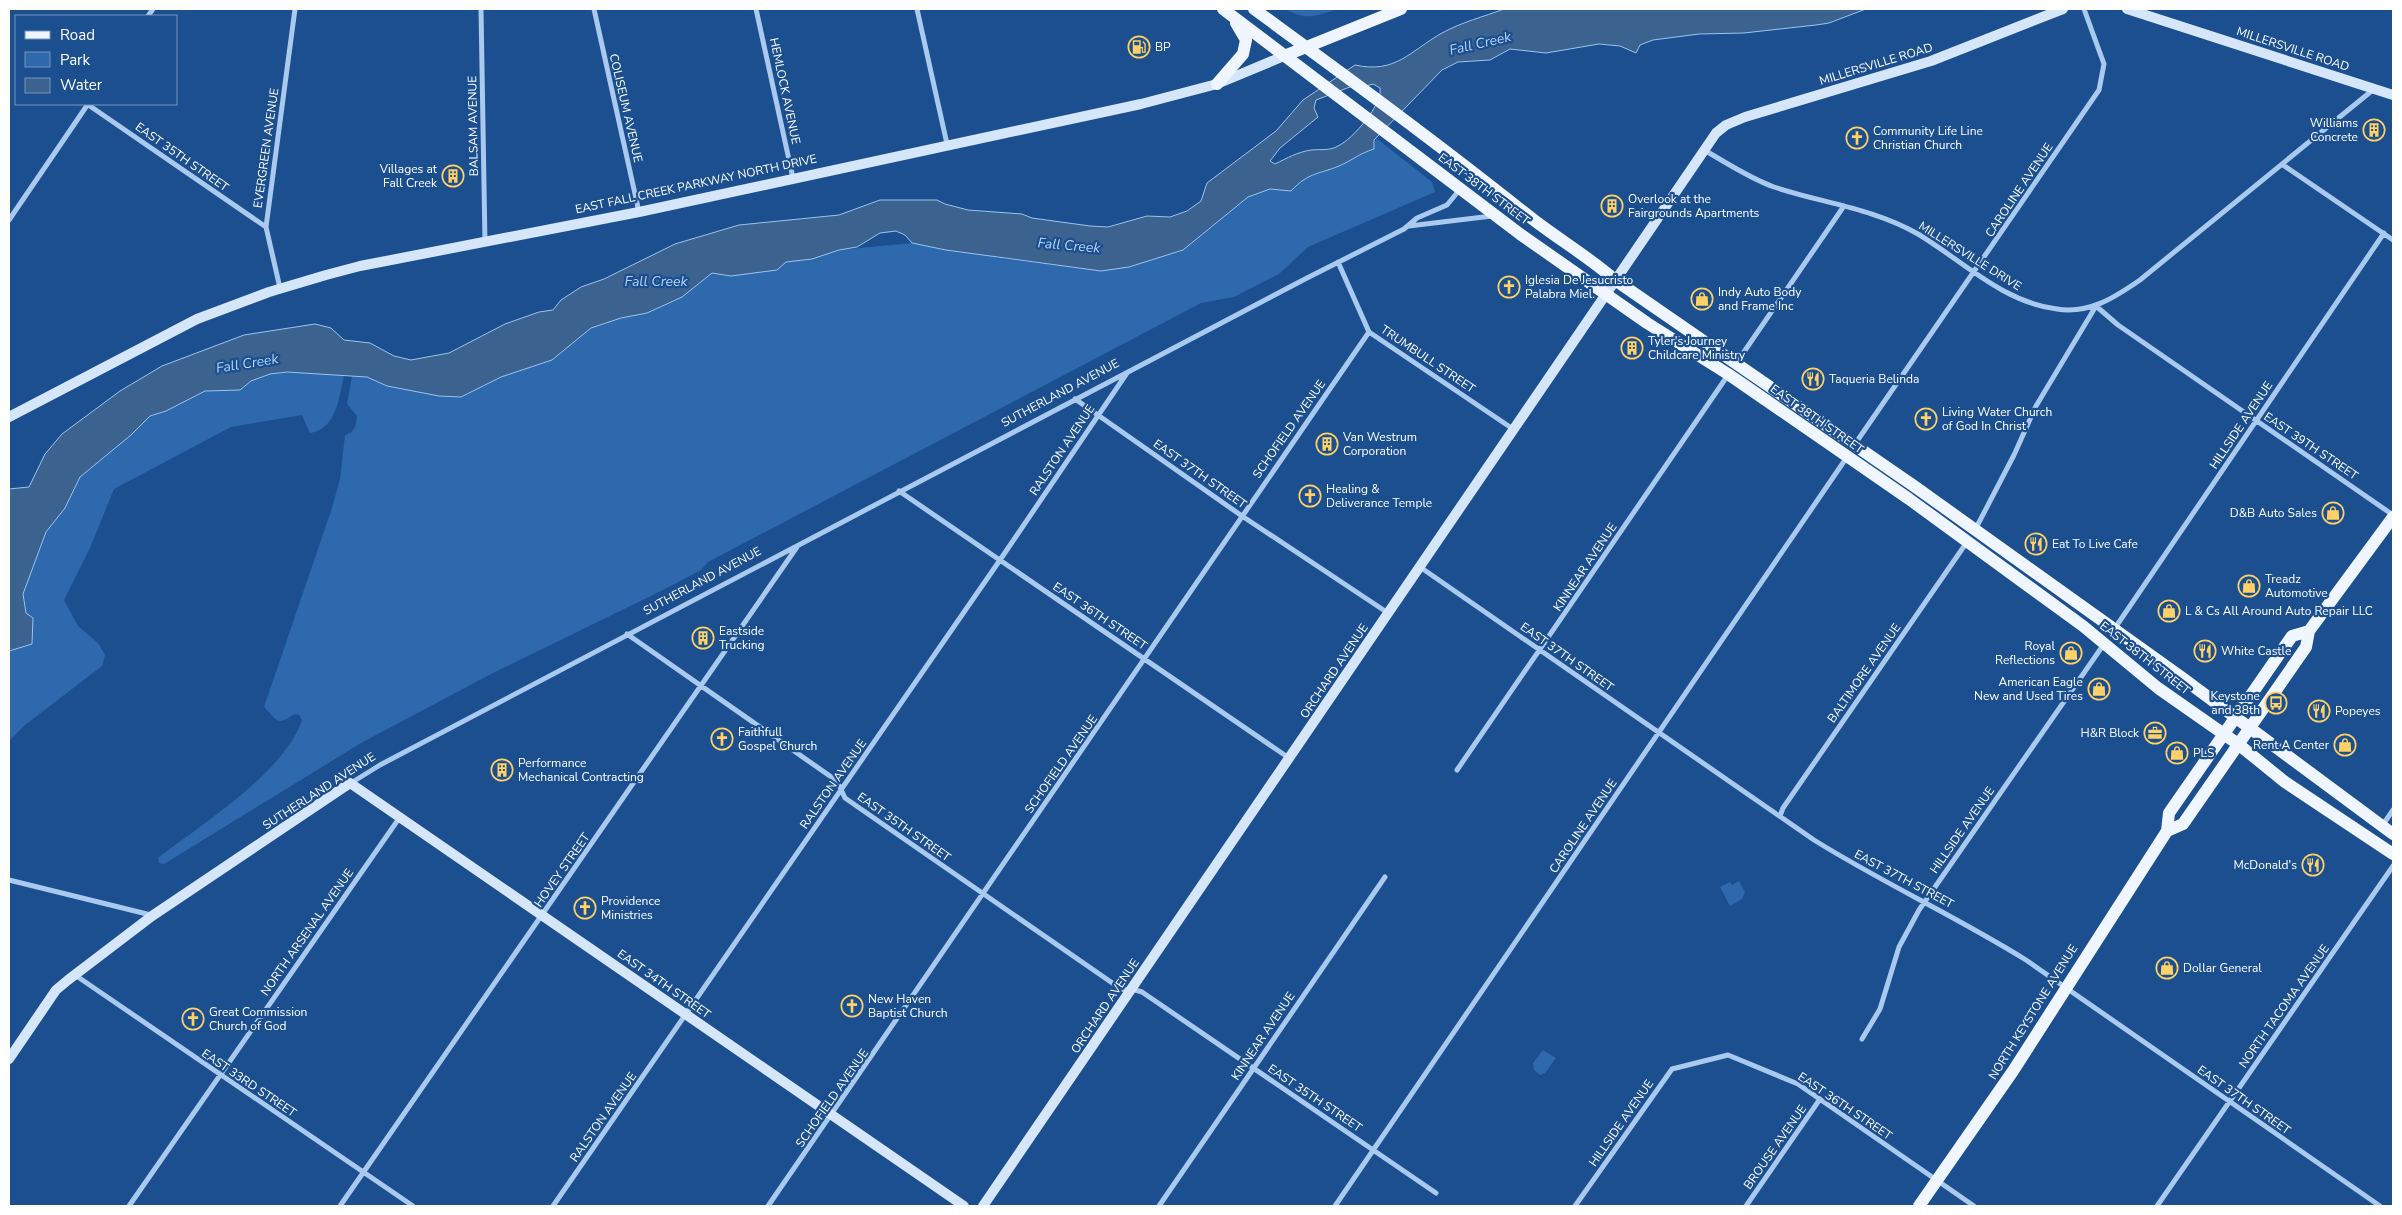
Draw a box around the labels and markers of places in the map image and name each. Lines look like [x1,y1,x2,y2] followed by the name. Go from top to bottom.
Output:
[1127,35,1151,59] fuel station icon: BP
[1155,39,1171,55] place label: BP
[2310,115,2358,145] place label: Williams Concrete
[2362,118,2386,142] building icon: Williams Concrete
[1873,123,1983,153] place label: Community Life Line Christian Church
[1845,126,1869,150] church icon: Community Life Line Christian Church
[379,161,438,191] place label: Villages at Fall Creek
[441,164,465,188] building icon: Villages at Fall Creek
[1628,191,1760,221] place label: Overlook at the Fairgrounds Apartments
[1600,194,1624,218] building icon: Overlook at the Fairgrounds Apartments
[1525,272,1634,302] place label: Iglesia De Jesucristo Palabra Miel.
[1497,275,1521,299] church icon: Iglesia De Jesucristo Palabra Miel.
[1718,284,1802,314] place label: Indy Auto Body and Frame Inc
[1690,287,1714,311] shop icon: Indy Auto Body and Frame Inc
[1648,333,1746,363] place label: Tyler's Journey Childcare Ministry
[1620,336,1644,360] building icon: Tyler's Journey Childcare Ministry
[1801,367,1825,391] restaurant icon: Taqueria Belinda
[1829,371,1919,387] place label: Taqueria Belinda
[1942,404,2052,434] place label: Living Water Church of God In Christ
[1914,407,1938,431] church icon: Living Water Church of God In Christ
[1342,429,1417,459] place label: Van Westrum Corporation
[1315,432,1339,456] building icon: Van Westrum Corporation
[1326,481,1432,511] place label: Healing & Deliverance Temple
[1298,484,1322,508] church icon: Healing & Deliverance Temple
[2321,501,2345,525] shop icon: D&B Auto Sales
[2230,505,2317,521] place label: D&B Auto Sales
[2024,532,2048,556] restaurant icon: Eat To Live Cafe
[2052,536,2138,552] place label: Eat To Live Cafe
[2265,571,2328,601] place label: Treadz Automotive
[2237,574,2261,598] shop icon: Treadz Automotive
[2157,599,2181,623] shop icon: L & Cs All Around Auto Repair LLC
[2185,603,2373,619] place label: L & Cs All Around Auto Repair LLC
[719,623,765,653] place label: Eastside Trucking
[691,626,715,650] building icon: Eastside Trucking
[1995,638,2055,668] place label: Royal Reflections
[2193,639,2217,663] restaurant icon: White Castle
[2059,641,2083,665] shop icon: Royal Reflections
[2221,643,2291,659] place label: White Castle
[1974,674,2083,704] place label: American Eagle New and Used Tires
[2087,677,2111,701] shop icon: American Eagle New and Used Tires
[2211,688,2260,718] place label: Keystone and 38th
[2264,691,2288,715] bus stop icon: Keystone and 38th
[2307,699,2331,723] restaurant icon: Popeyes
[2335,703,2381,719] place label: Popeyes
[2143,721,2167,745] office icon: H&R Block
[738,724,817,754] place label: Faithfull Gospel Church
[2081,725,2140,741] place label: H&R Block
[710,727,734,751] church icon: Faithfull Gospel Church
[2333,733,2357,757] shop icon: Rent A Center
[2253,737,2330,753] place label: Rent A Center
[2165,741,2189,765] shop icon: PLS
[2193,745,2214,761] place label: PLS
[518,755,644,785] place label: Performance Mechanical Contracting
[490,758,514,782] building icon: Performance Mechanical Contracting
[2301,853,2325,877] restaurant icon: McDonald's
[2234,857,2297,873] place label: McDonald's
[601,893,660,923] place label: Providence Ministries
[573,896,597,920] church icon: Providence Ministries
[2155,956,2179,980] shop icon: Dollar General
[2183,960,2262,976] place label: Dollar General
[868,991,948,1021] place label: New Haven Baptist Church
[840,994,864,1018] church icon: New Haven Baptist Church
[209,1004,307,1034] place label: Great Commission Church of God
[181,1007,205,1031] church icon: Great Commission Church of God

